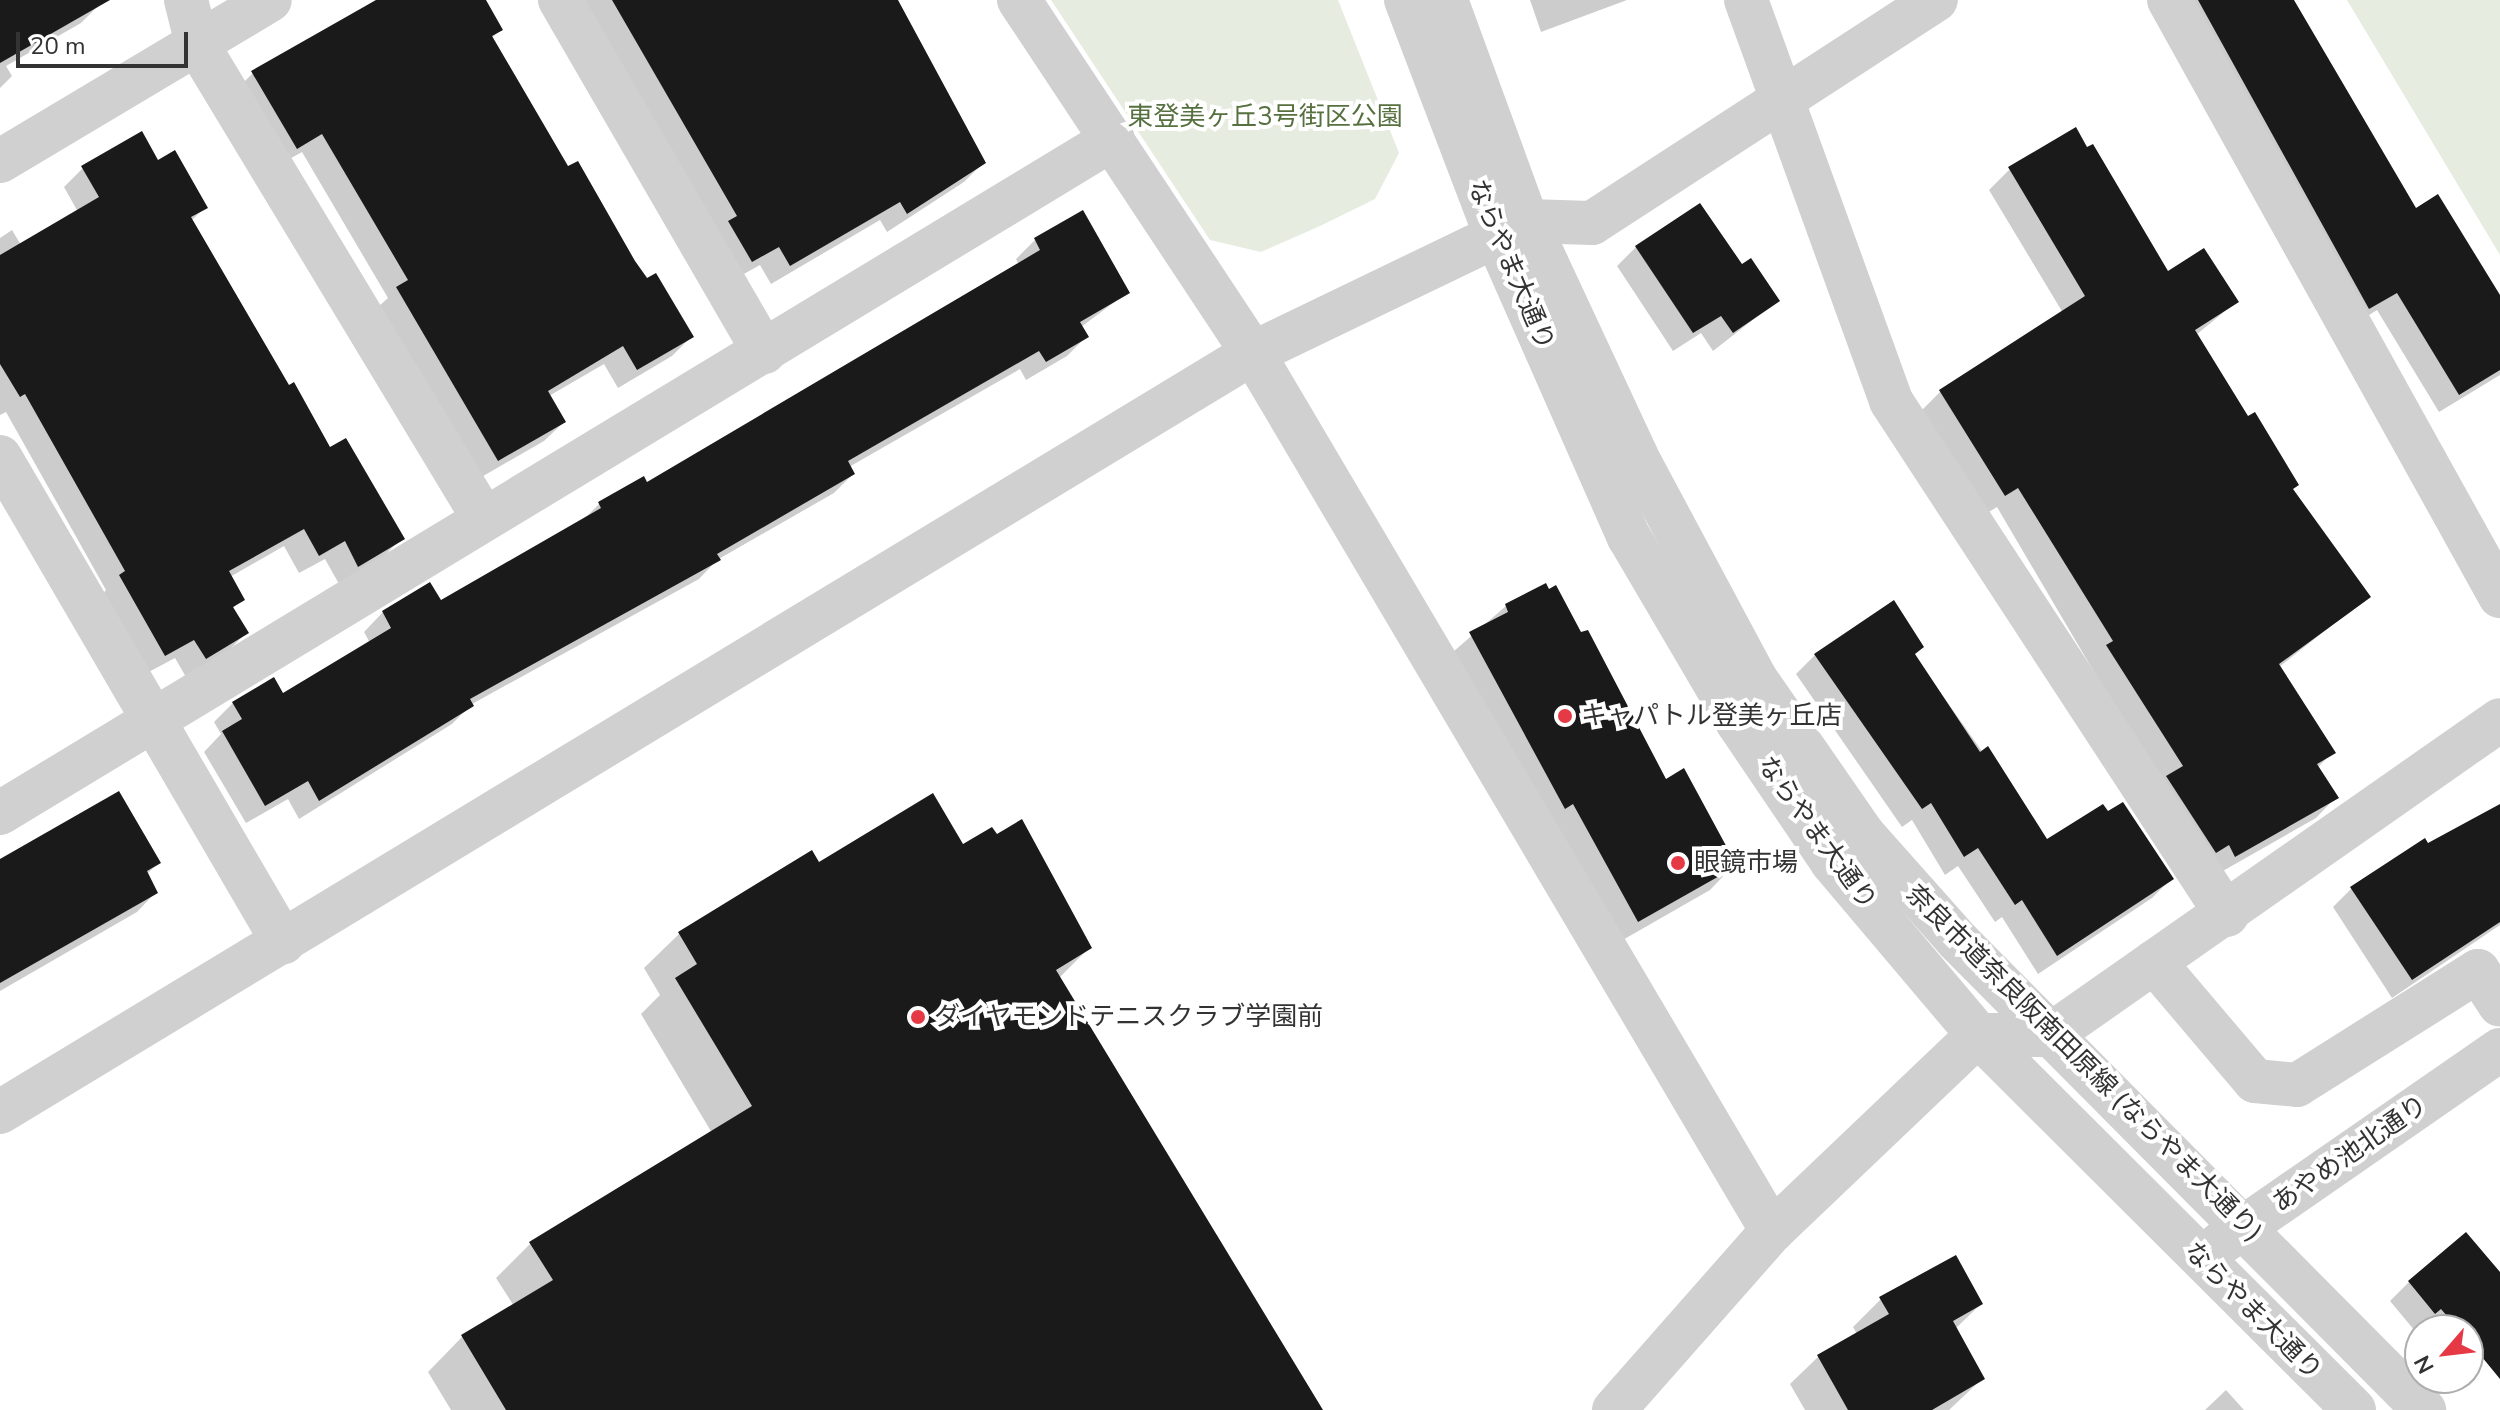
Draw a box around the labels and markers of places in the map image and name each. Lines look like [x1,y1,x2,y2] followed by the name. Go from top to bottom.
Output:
[1581,700,1841,732] place label: キャパトル登美ヶ丘店
[1556,707,1574,725] marker: キャパトル登美ヶ丘店
[1694,847,1798,879] place label: 眼鏡市場
[1669,854,1687,872] marker: 眼鏡市場
[934,1001,1324,1033] place label: ダイヤモンドテニスクラブ学園前
[909,1008,927,1026] marker: ダイヤモンドテニスクラブ学園前

